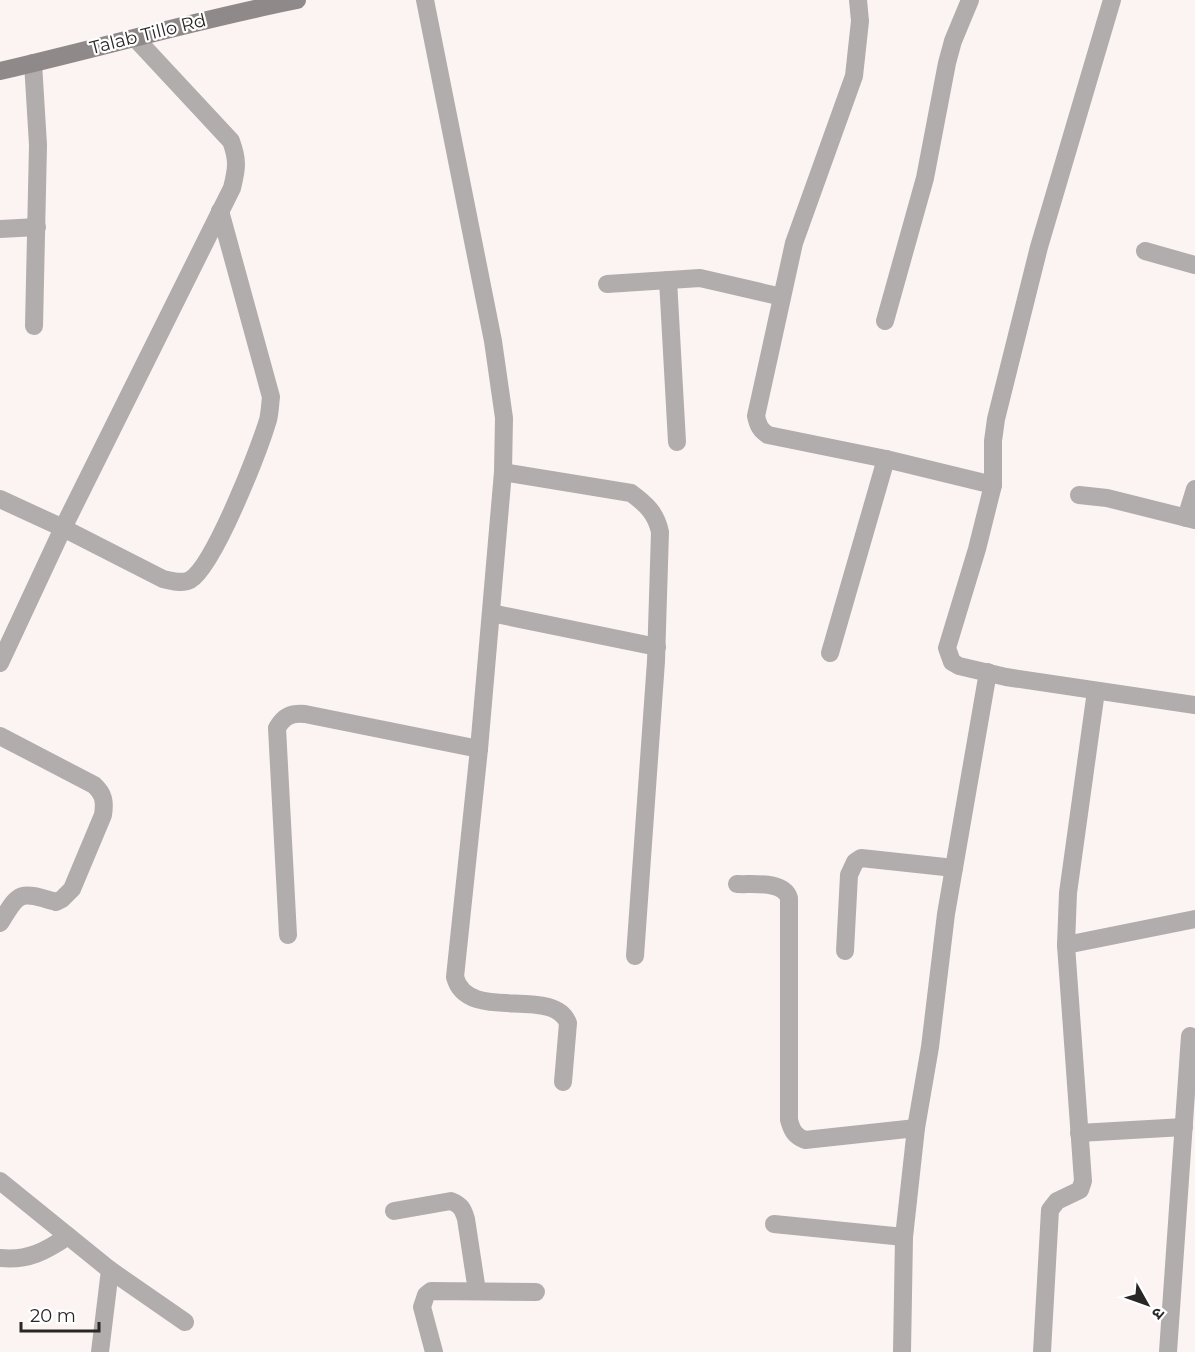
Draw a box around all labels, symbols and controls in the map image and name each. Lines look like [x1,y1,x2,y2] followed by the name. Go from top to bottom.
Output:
[88,9,208,59] street label: Talab Tillo Rd
[1117,1274,1177,1334] north arrow
[21,1295,99,1333] scale bar
[1147,1304,1168,1323] text: उ
[30,1305,76,1327] text: 20 m

